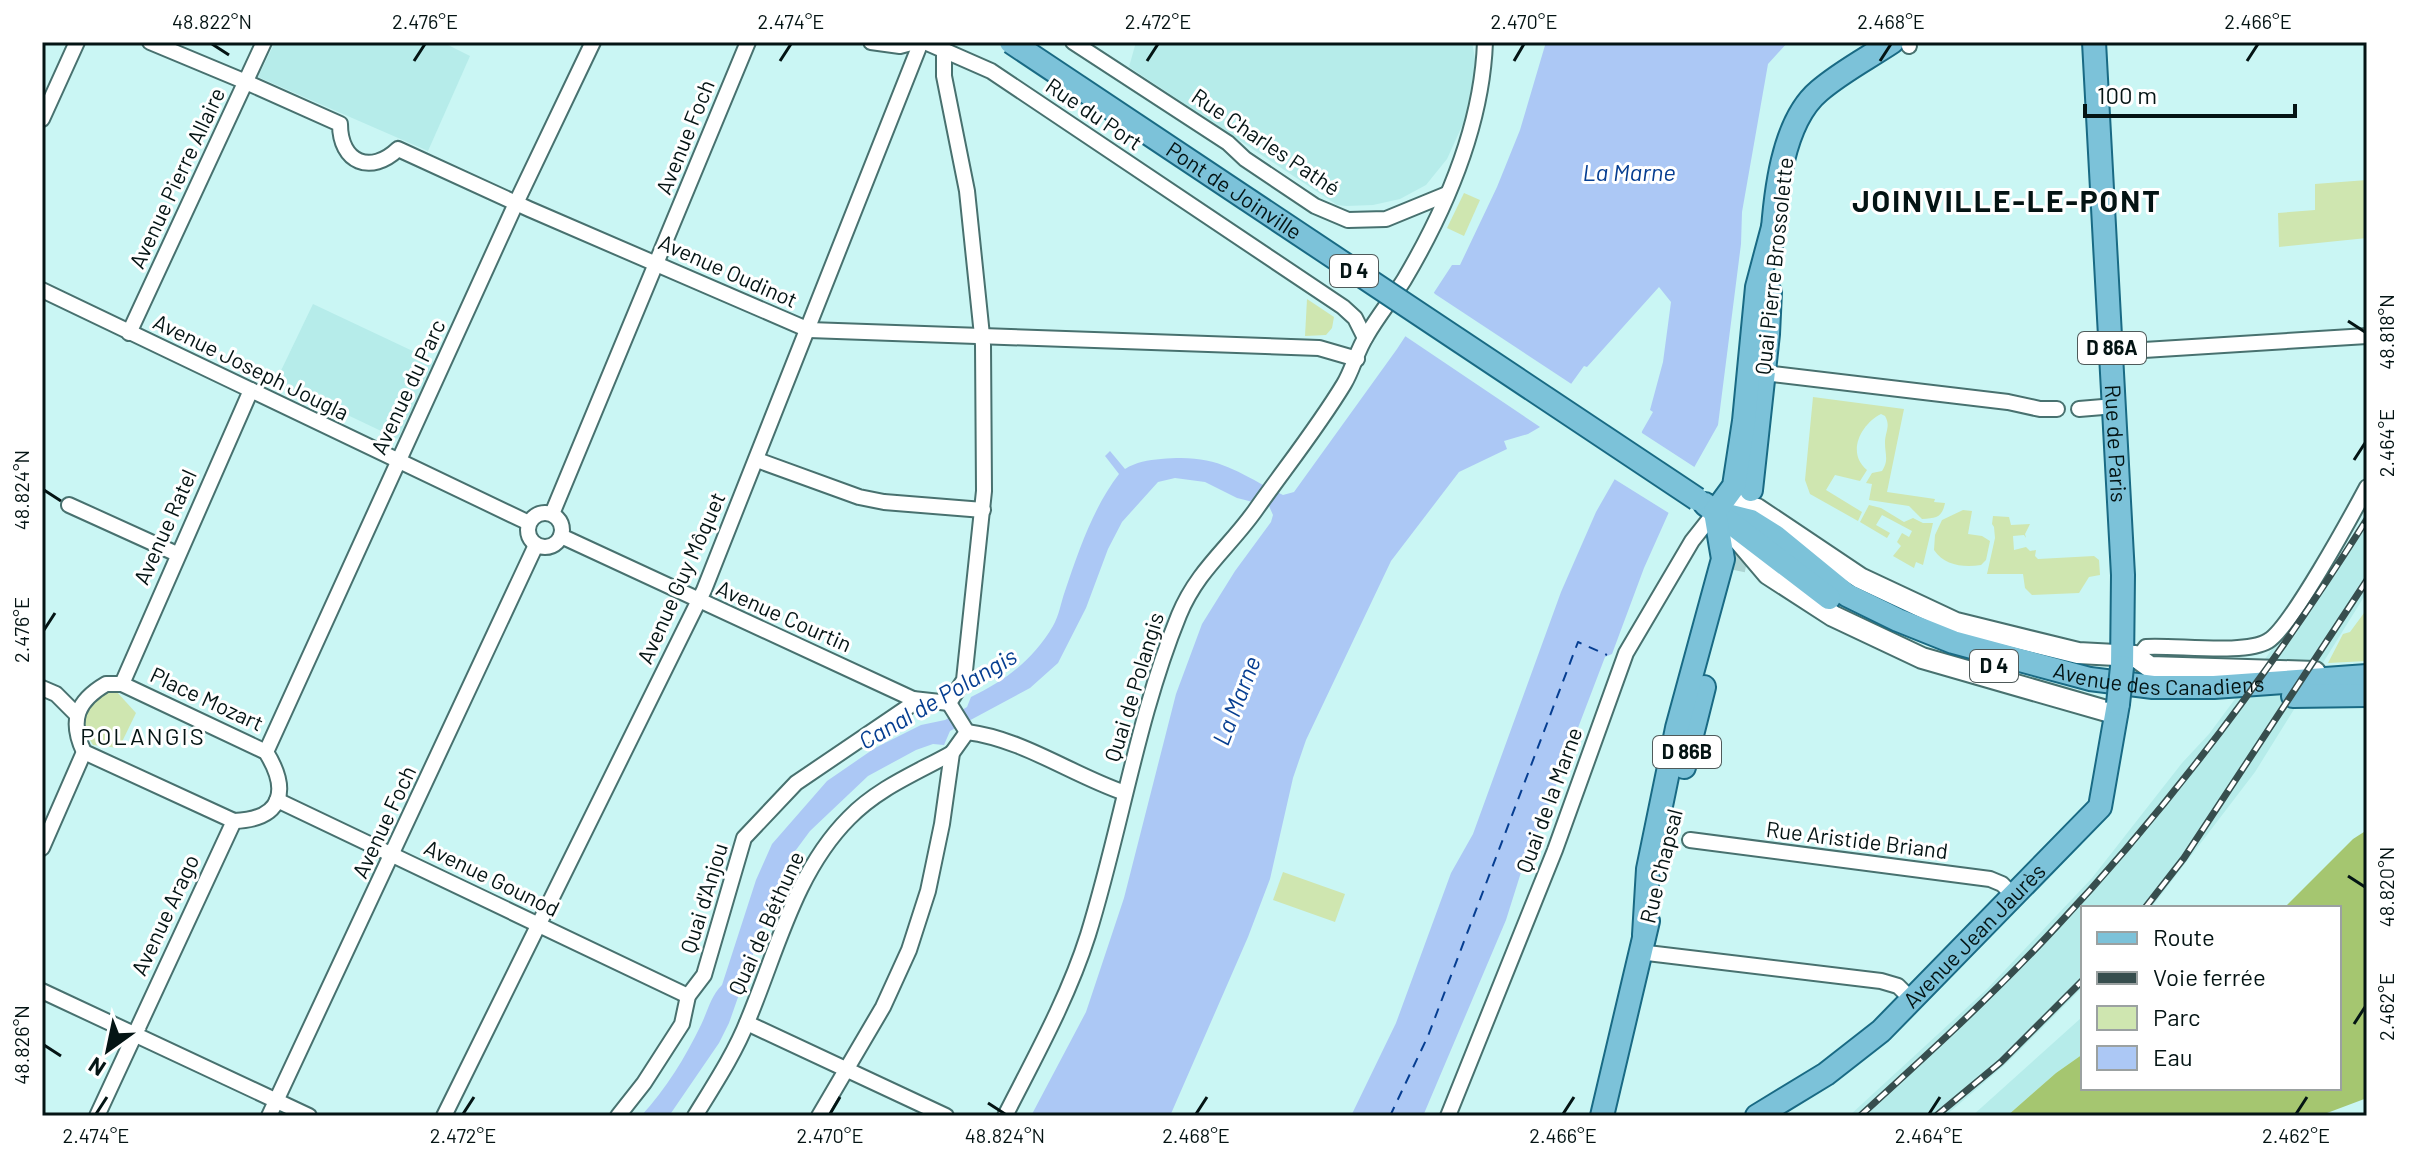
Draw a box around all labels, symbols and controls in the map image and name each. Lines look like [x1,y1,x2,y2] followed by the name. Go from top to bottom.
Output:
[172,9,252,33] text: 48.822°N
[392,9,458,33] text: 2.476°E
[758,9,824,33] text: 2.474°E
[1125,9,1191,33] text: 2.472°E
[1490,9,1558,33] text: 2.470°E
[1857,9,1925,33] text: 2.468°E
[2224,9,2292,33] text: 2.466°E
[2085,68,2295,118] scale bar
[1041,71,1148,155] street label: Rue du Port
[649,76,719,198] street label: Avenue Foch
[2097,80,2157,109] text: 100 m
[1188,82,1346,200] street label: Rue Charles Pathé
[123,83,229,272] street label: Avenue Pierre Allaire
[1162,135,1307,244] street label: Pont de Joinville
[1749,156,1797,376] street label: Quai Pierre Brossolette
[1582,157,1676,186] water label: La Marne
[1852,182,2162,218] district label: JOINVILLE-LE-PONT
[655,228,802,312] street label: Avenue Oudinot
[1330,255,1378,287] road number: D 4
[2374,294,2398,370] text: 48.818°N
[149,307,353,425] street label: Avenue Joseph Jougla
[364,315,450,458] street label: Avenue du Parc
[2078,332,2146,364] road number: D 86A
[2101,384,2133,503] street label: Rue de Paris
[2374,409,2398,477] text: 2.464°E
[9,450,33,530] text: 48.824°N
[127,465,201,588] street label: Avenue Ratel
[631,488,730,667] street label: Avenue Guy Môquet
[713,574,856,656] street label: Avenue Courtin
[9,597,33,663] text: 2.476°E
[1098,609,1168,764] street label: Quai de Polangis
[853,641,1022,755] water label: Canal de Polangis
[1970,650,2018,682] road number: D 4
[1205,652,1266,749] water label: La Marne
[2051,656,2265,699] street label: Avenue des Canadiens
[147,661,268,736] street label: Place Mozart
[80,721,206,750] district label: POLANGIS
[1510,723,1586,876] street label: Quai de la Marne
[1653,736,1721,768] road number: D 86B
[346,761,420,882] street label: Avenue Foch
[1633,806,1687,926] street label: Rue Chapsal
[1765,815,1950,863] street label: Rue Aristide Briand
[421,833,564,921] street label: Avenue Gounod
[674,840,732,956] street label: Quai d'Anjou
[722,847,808,998] street label: Quai de Béthune
[2374,847,2398,927] text: 48.820°N
[125,850,203,979] street label: Avenue Arago
[1897,857,2050,1013] street label: Avenue Jean Jaurès
[2081,906,2341,1090] legend
[2153,922,2215,951] text: Route
[2153,962,2266,991] text: Voie ferrée
[2374,973,2398,1041] text: 2.462°E
[2153,1002,2201,1031] text: Parc
[9,1005,33,1085] text: 48.826°N
[68,1010,148,1090] north arrow
[2153,1042,2193,1071] text: Eau
[83,1053,110,1083] text: N
[63,1123,129,1147] text: 2.474°E
[430,1123,496,1147] text: 2.472°E
[796,1123,864,1147] text: 2.470°E
[965,1123,1045,1147] text: 48.824°N
[1162,1123,1230,1147] text: 2.468°E
[1529,1123,1597,1147] text: 2.466°E
[1895,1123,1963,1147] text: 2.464°E
[2262,1123,2330,1147] text: 2.462°E

